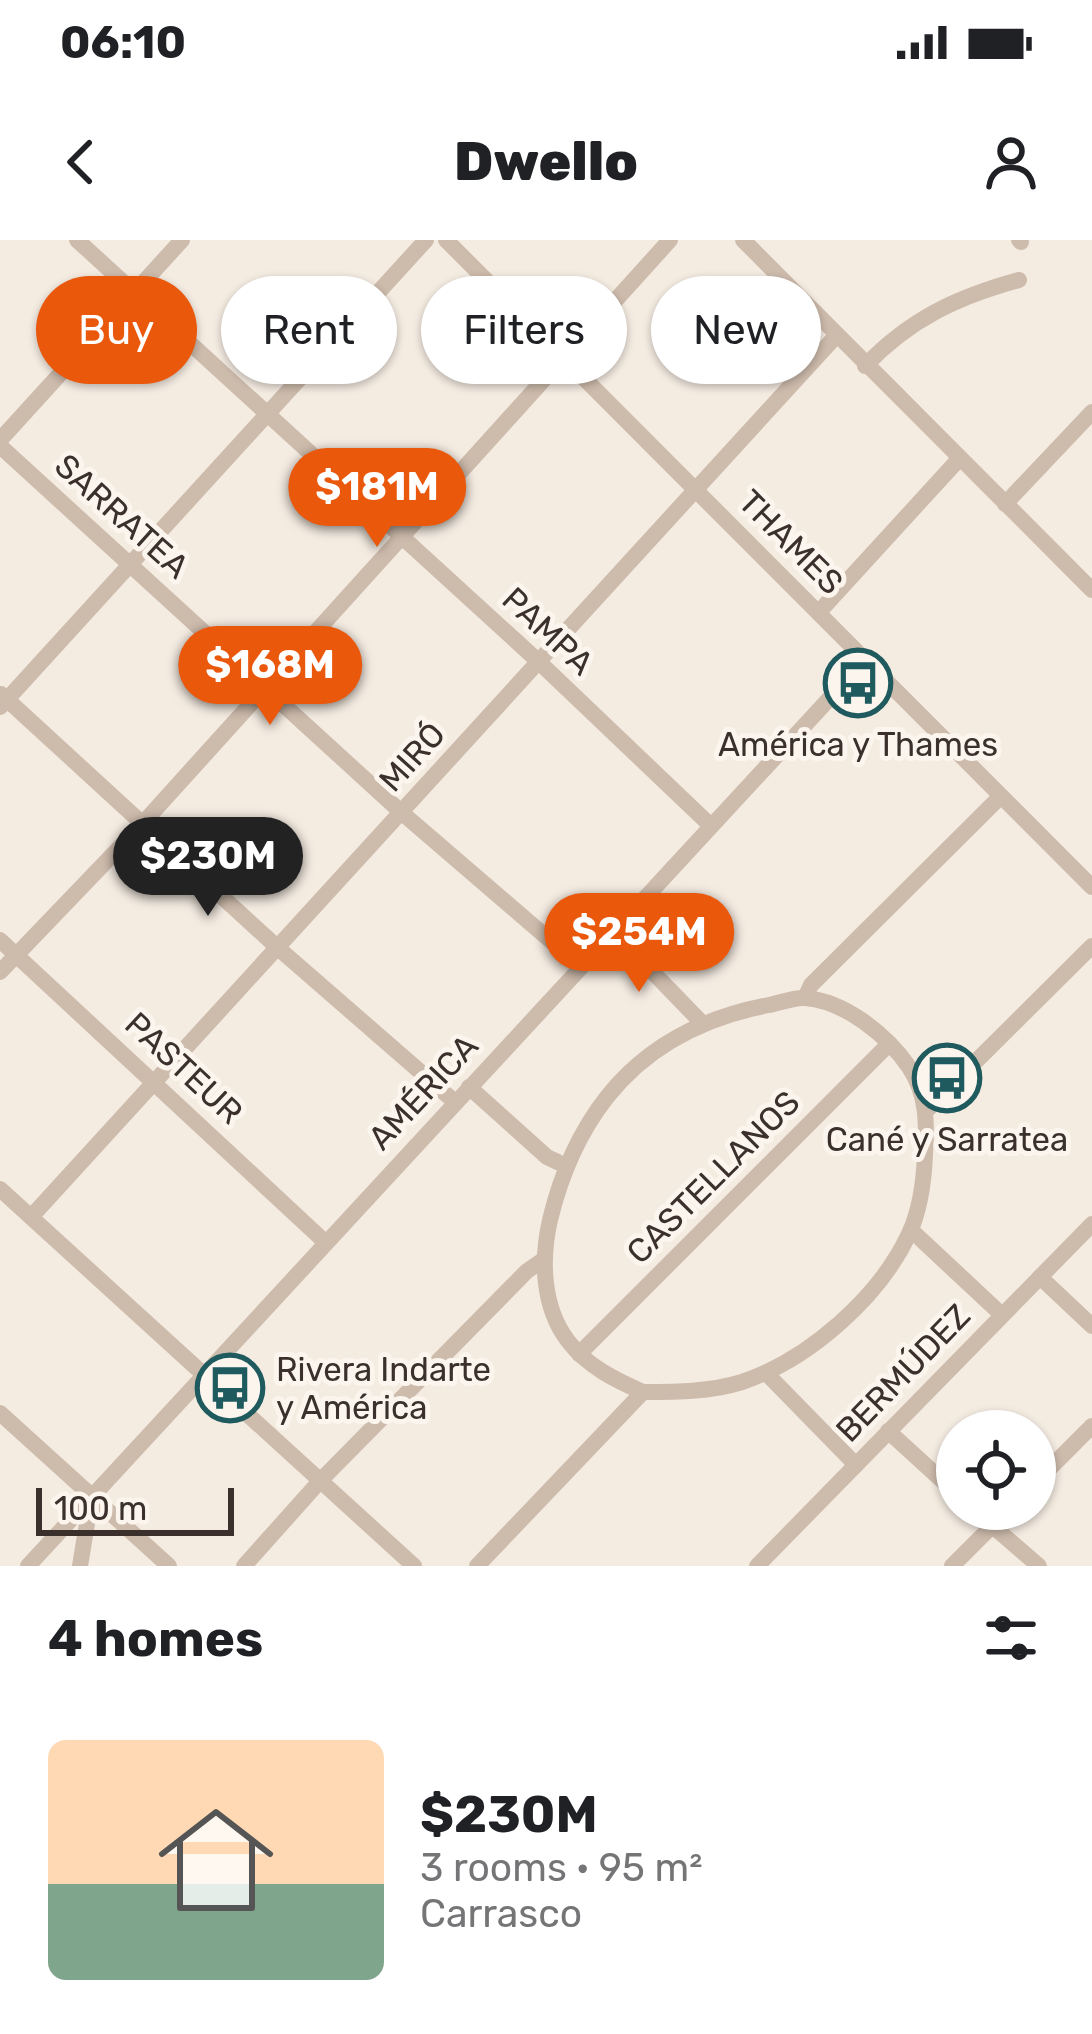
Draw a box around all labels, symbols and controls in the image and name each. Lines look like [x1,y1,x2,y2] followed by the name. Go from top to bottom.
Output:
[60,16,186,69] text: 06:10
[48,129,114,195] icon: back
[978,129,1044,195] icon: person
[454,130,638,194] text: Dwello
[36,276,197,384] chip: Buy
[221,276,397,384] chip: Rent
[421,276,627,384] chip: Filters
[651,276,821,384] chip: New
[47,446,197,586] street label: SARRATEA
[293,448,461,550] pin: $181M
[315,464,439,510] text: $181M
[731,482,851,602] street label: THAMES
[494,579,602,683] street label: PAMPA
[186,626,354,728] pin: $168M
[205,642,335,688] text: $168M
[823,648,893,718] bus stop icon: América y Thames
[371,715,453,799] street label: MIRÓ
[718,725,998,764] place label: América y Thames
[124,817,292,919] pin: $230M
[140,833,276,879] text: $230M
[555,893,723,995] pin: $254M
[571,909,707,955] text: $254M
[117,1004,251,1132] street label: PASTEUR
[360,1026,486,1158] street label: AMÉRICA
[912,1043,982,1113] bus stop icon: Cané y Sarratea
[619,1083,807,1271] street label: CASTELLANOS
[826,1120,1068,1159] place label: Cané y Sarratea
[828,1296,978,1450] street label: BERMÚDEZ
[276,1350,491,1427] place label: Rivera Indarte y América
[195,1353,265,1423] bus stop icon: Rivera Indarte y América
[936,1410,1056,1530] map controls
[936,1410,1056,1530] button: locate
[36,1482,234,1535] scale bar
[54,1489,147,1528] text: 100 m
[978,1605,1044,1671] icon: filters
[48,1608,263,1669] text: 4 homes
[420,1784,598,1845] text: $230M
[144,1788,288,1932] icon: home
[420,1845,703,1891] text: 3 rooms · 95 m²
[420,1891,582,1937] text: Carrasco

